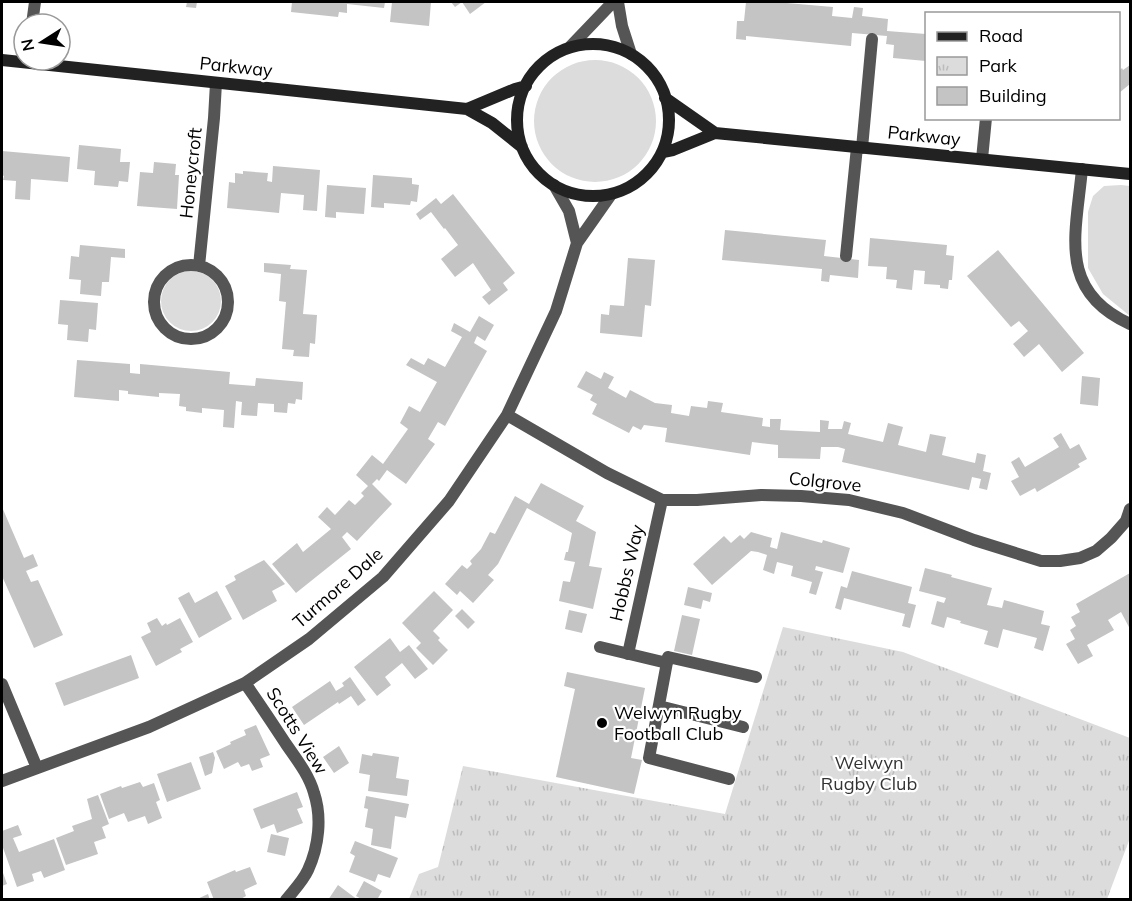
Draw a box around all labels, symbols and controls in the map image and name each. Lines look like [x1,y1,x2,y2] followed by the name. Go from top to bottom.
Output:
[12,12,72,72] north arrow
[925,12,1120,120] legend
[979,24,1023,47] text: Road
[16,37,38,53] text: N
[198,51,274,82] street label: Parkway
[979,54,1018,77] text: Park
[979,84,1047,107] text: Building
[886,120,962,151] street label: Parkway
[174,126,207,220] street label: Honeycroft
[788,466,863,497] street label: Colgrove
[604,522,649,623] street label: Hobbs Way
[288,542,387,633] street label: Turmore Dale
[262,683,333,779] street label: Scotts View
[614,701,742,745] place label: Welwyn Rugby Football Club
[595,716,609,730] marker: Welwyn Rugby Football Club
[821,751,917,795] park label: Welwyn Rugby Club

